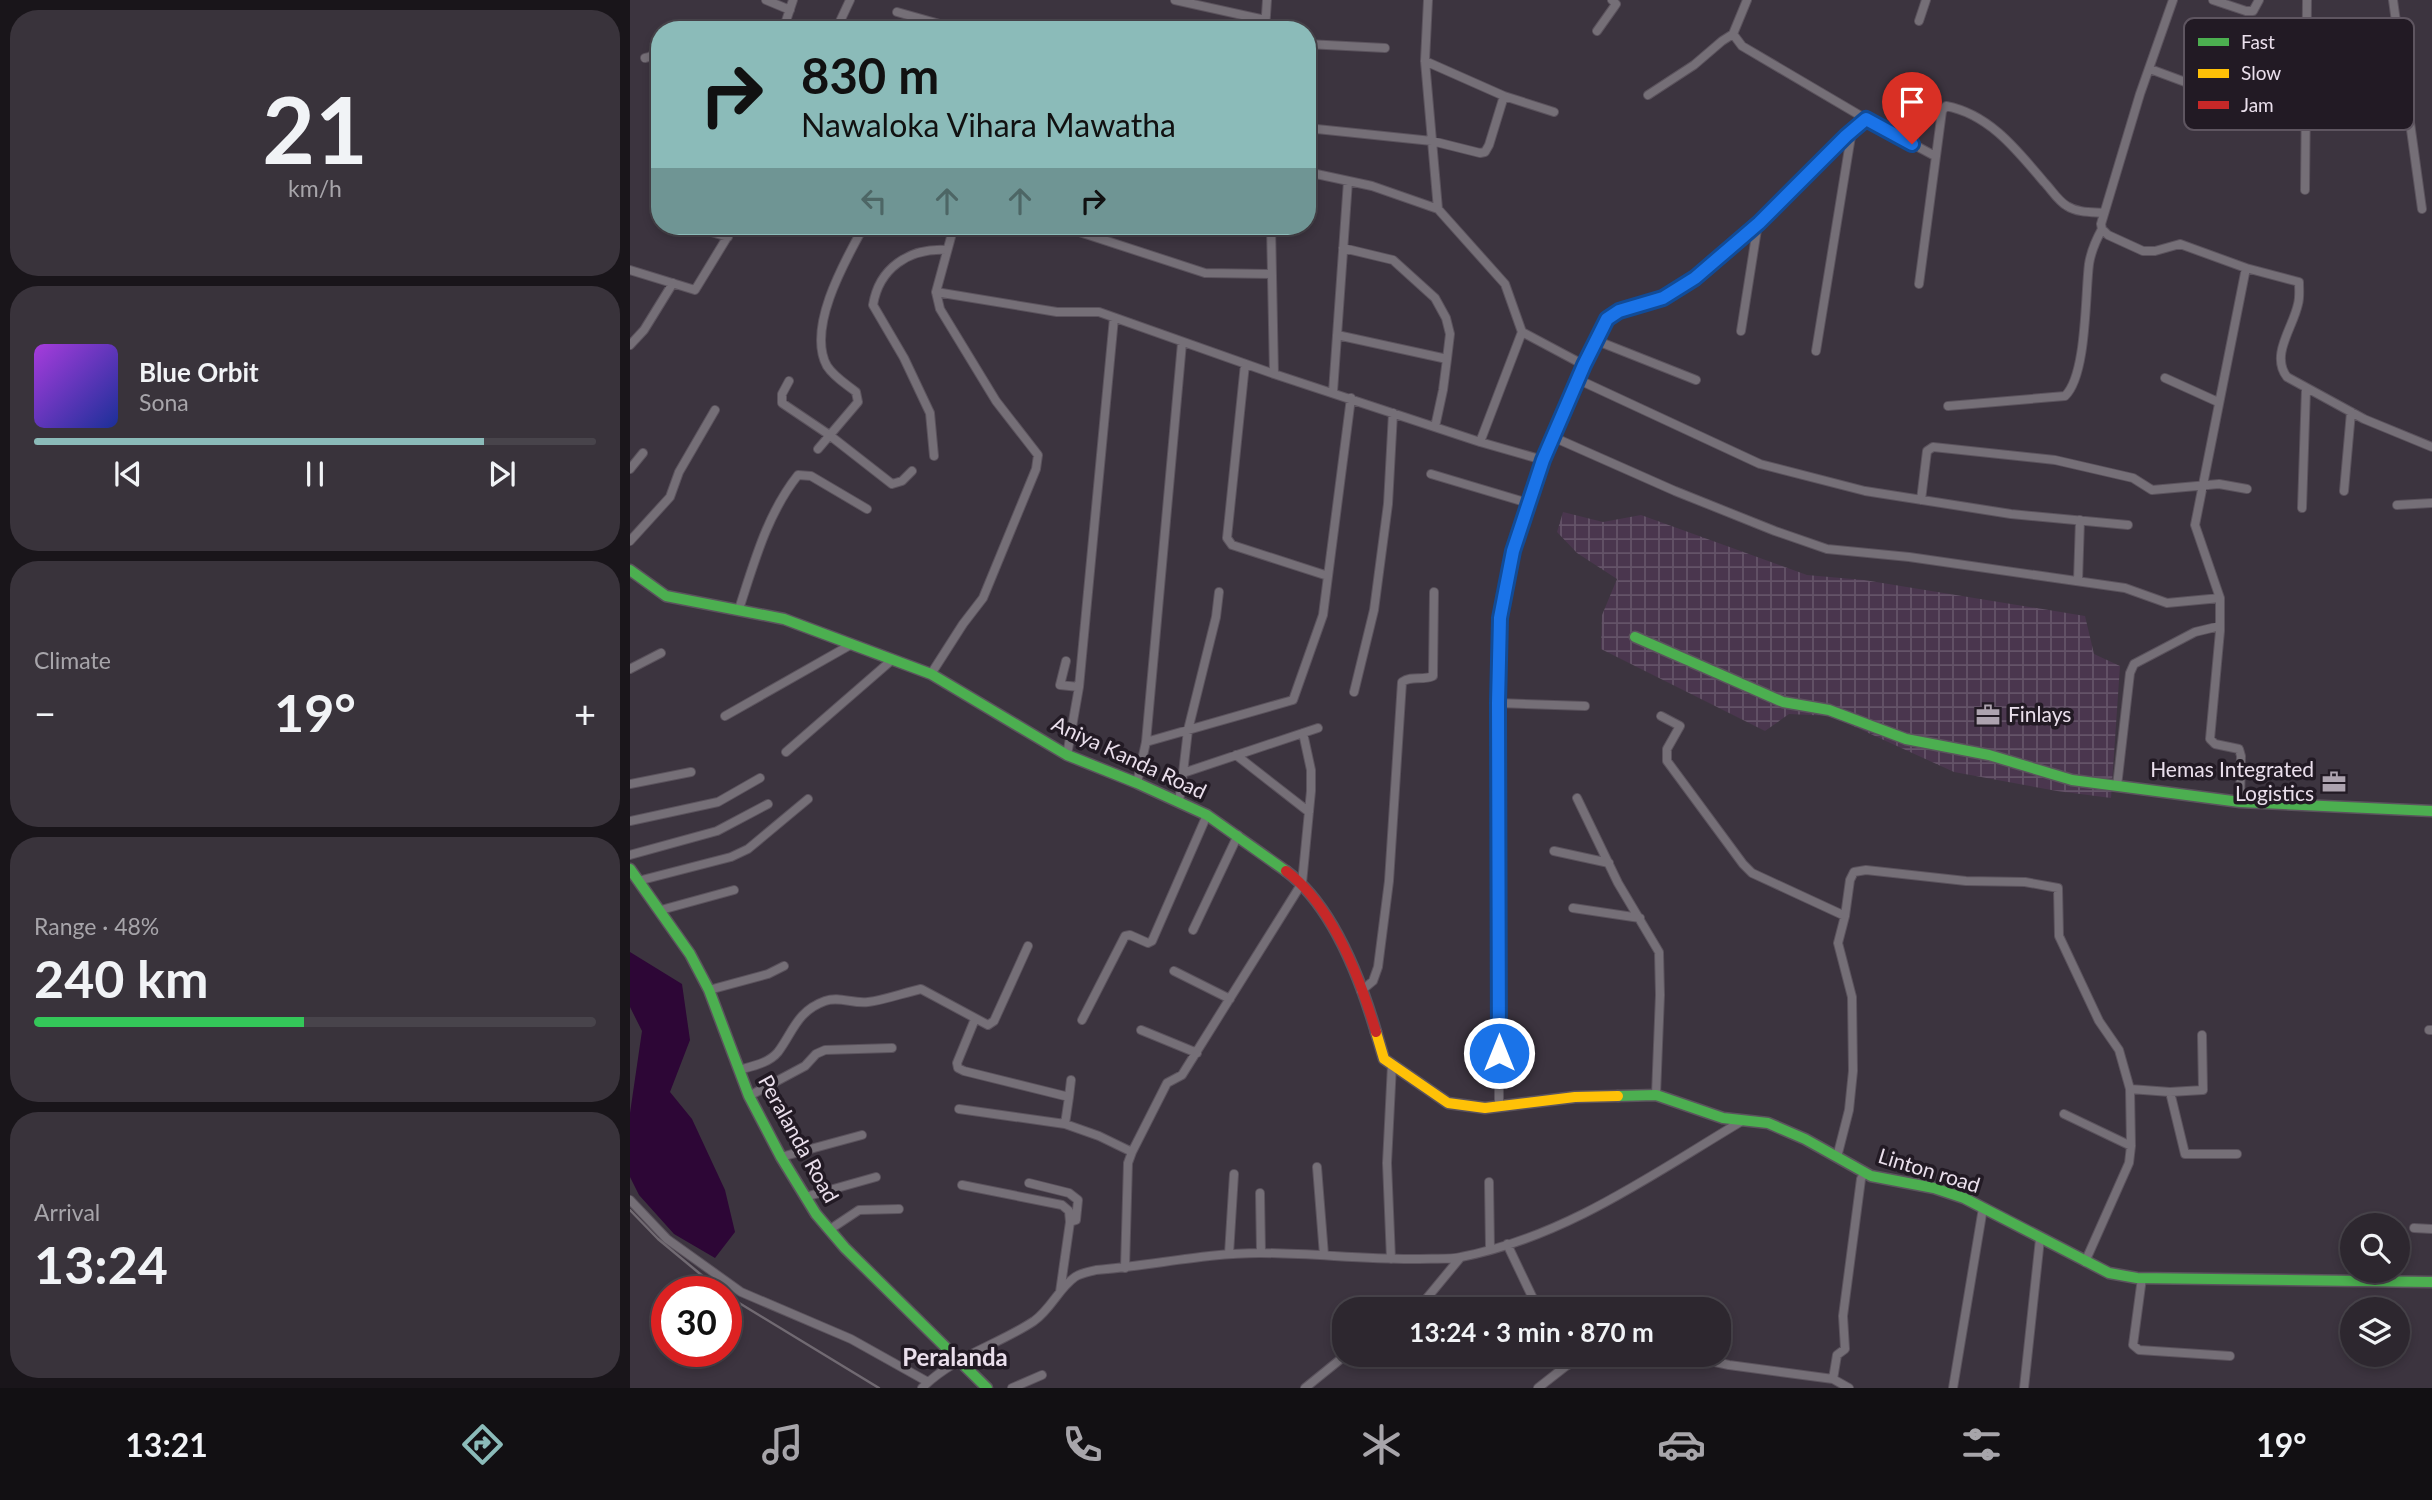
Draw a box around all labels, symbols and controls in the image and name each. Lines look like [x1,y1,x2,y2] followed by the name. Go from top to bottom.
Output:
[2184,18,2414,130] legend
[2241,30,2275,53] text: Fast
[801,46,939,104] text: 830 m
[686,49,777,140] icon: right
[2241,61,2281,84] text: Slow
[1882,72,1942,144] pin
[262,74,368,183] text: 21
[1893,83,1931,121] icon: arrive
[2241,93,2274,116] text: Jam
[801,105,1176,144] text: Nawaloka Vihara Mawatha
[288,174,342,202] text: km/h
[855,182,893,220] icon: left
[928,182,966,220] icon: ahead
[1001,182,1039,220] icon: ahead
[1074,182,1112,220] icon: right
[139,356,259,388] text: Blue Orbit
[139,388,189,416] text: Sona
[109,455,147,493] icon: previous
[296,455,334,493] icon: pause
[483,455,521,493] icon: next
[34,646,111,674] text: Climate
[274,681,356,743] text: 19°
[34,690,56,736] text: −
[574,690,596,736] text: +
[1974,701,2002,729] office icon: Finlays
[2008,701,2071,726] place label: Finlays
[1048,710,1211,803] street label: Aniya Kanda Road
[2150,756,2314,805] place label: Hemas Integrated Logistics
[2320,768,2348,796] office icon: Hemas Integrated Logistics
[34,912,159,940] text: Range · 48%
[34,947,208,1009] text: 240 km
[1462,1016,1536,1090] position arrow
[754,1070,845,1207] street label: Peralanda Road
[1875,1142,1983,1197] street label: Linton road
[34,1198,100,1226] text: Arrival
[2340,1213,2410,1367] map controls
[2340,1213,2410,1283] button: search
[34,1233,168,1295] text: 13:24
[651,1276,742,1367] speed limit sign: 30
[2340,1297,2410,1367] button: layers
[1409,1316,1654,1348] text: 13:24 · 3 min · 870 m
[902,1342,1008,1371] district label: Peralanda
[458,1420,507,1469] icon: directions
[758,1420,807,1469] icon: music
[1058,1420,1107,1469] icon: phone
[1357,1420,1406,1469] icon: climate
[1657,1420,1706,1469] icon: car
[1957,1420,2006,1469] icon: filters
[125,1425,208,1464] text: 13:21
[2256,1425,2307,1464] text: 19°

